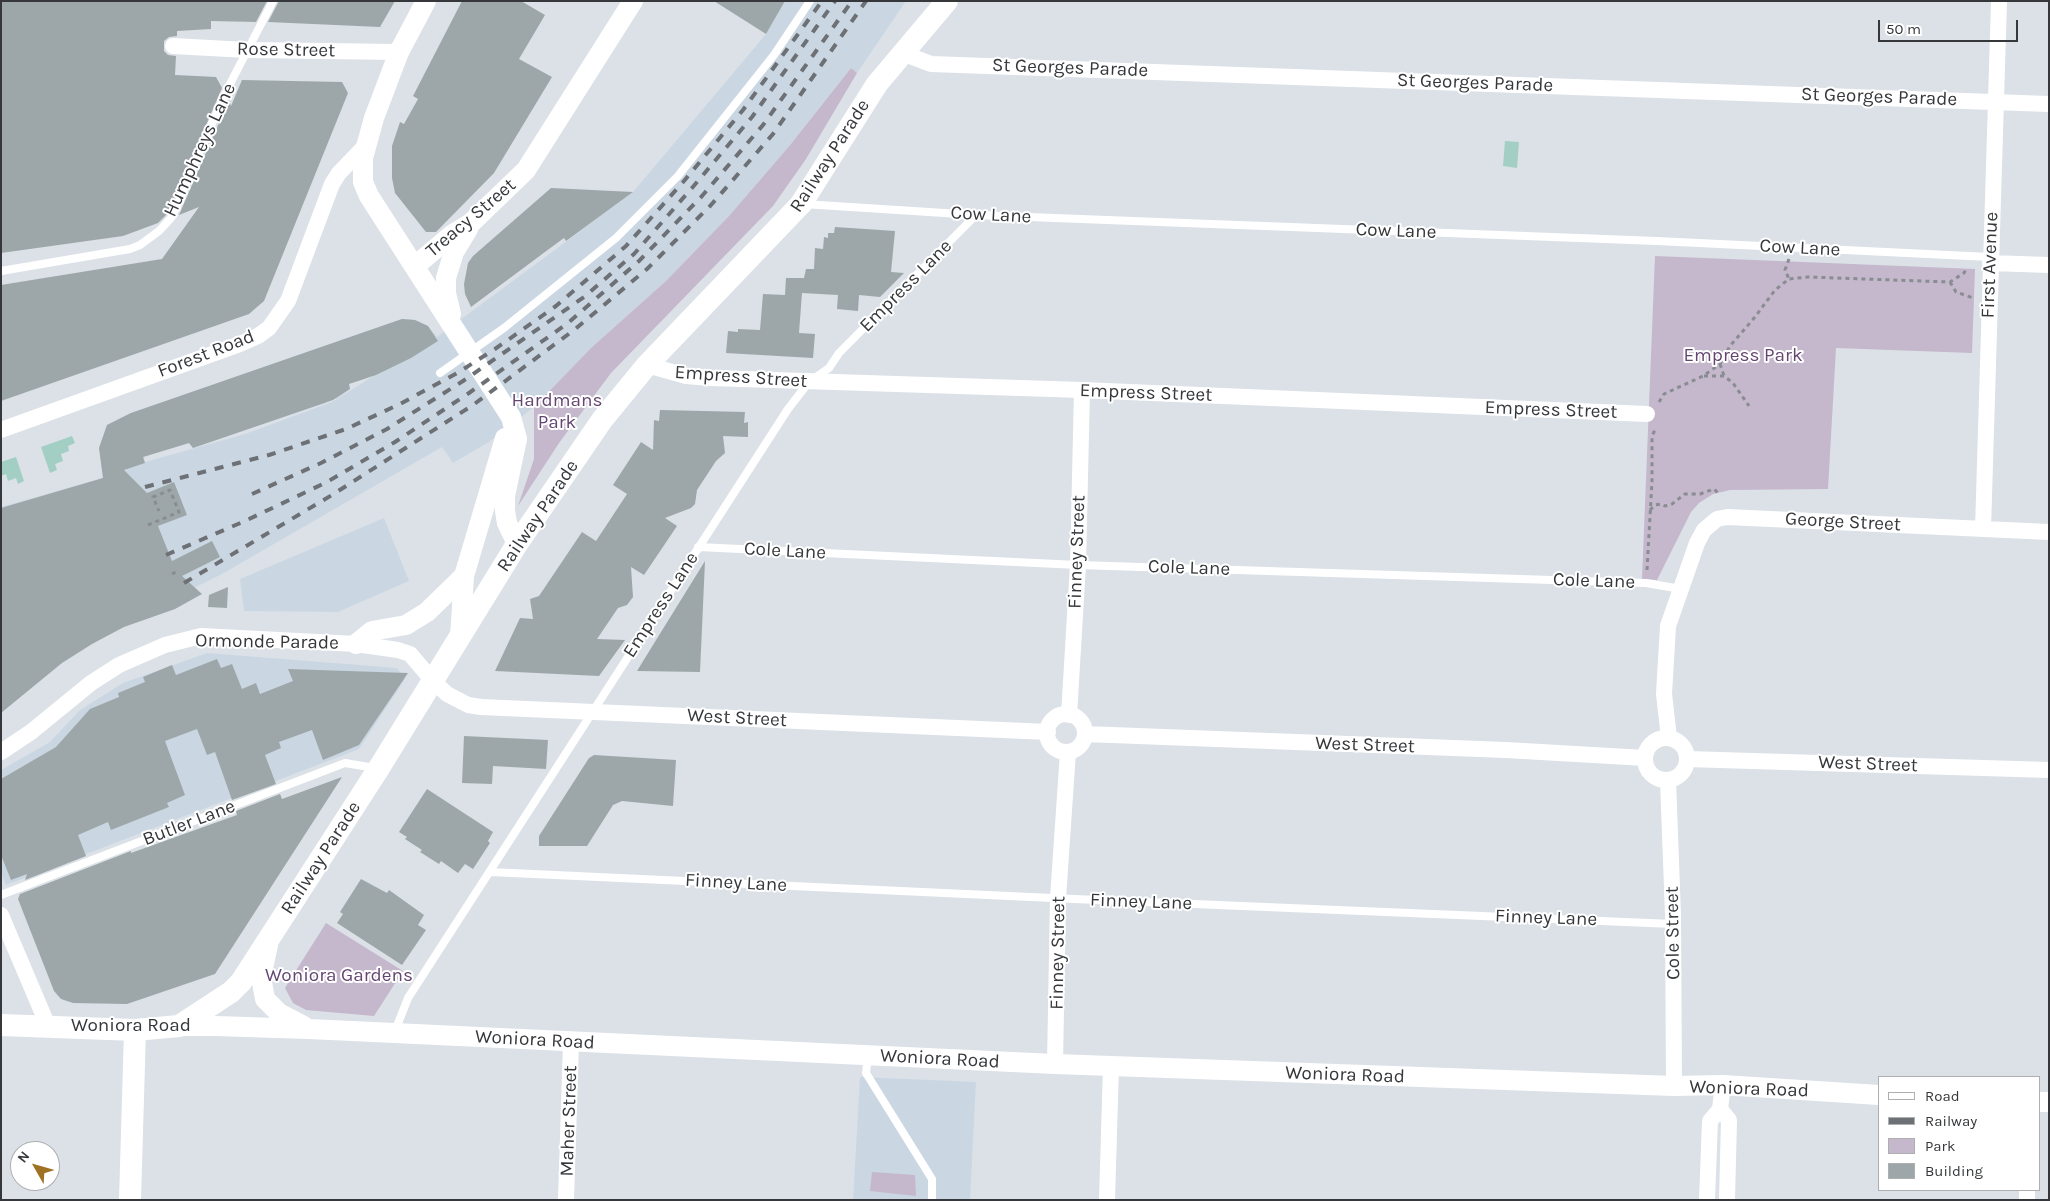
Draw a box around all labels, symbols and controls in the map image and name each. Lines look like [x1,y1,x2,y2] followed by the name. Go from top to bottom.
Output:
[1880,10,2020,42] scale bar
[1886,20,1921,38] text: 50 m
[237,38,335,62] street label: Rose Street
[991,54,1149,82] street label: St Georges Parade
[1396,69,1554,97] street label: St Georges Parade
[159,79,241,221] street label: Humphreys Lane
[1800,83,1958,111] street label: St Georges Parade
[785,95,875,217] street label: Railway Parade
[421,174,521,262] street label: Treacy Street
[950,201,1032,229] street label: Cow Lane
[1977,211,2003,319] street label: First Avenue
[1355,218,1437,244] street label: Cow Lane
[1759,234,1841,262] street label: Cow Lane
[855,235,957,337] street label: Empress Lane
[154,325,258,383] street label: Forest Road
[1683,345,1803,367] park label: Empress Park
[674,361,808,393] street label: Empress Street
[1079,379,1213,407] street label: Empress Street
[512,390,602,434] park label: Hardmans Park
[1484,396,1618,424] street label: Empress Street
[492,456,584,576] street label: Railway Parade
[1064,495,1090,609] street label: Finney Street
[1784,508,1902,536] street label: George Street
[743,537,827,565] street label: Cole Lane
[618,548,704,662] street label: Empress Lane
[1148,555,1230,581] street label: Cole Lane
[1553,568,1635,594] street label: Cole Lane
[195,629,339,655] street label: Ormonde Parade
[687,704,787,732] street label: West Street
[1315,732,1415,758] street label: West Street
[1818,751,1918,777] street label: West Street
[139,795,239,851] street label: Butler Lane
[276,797,366,919] street label: Railway Parade
[684,869,788,897] street label: Finney Lane
[1661,886,1685,980] street label: Cole Street
[1090,889,1192,915] street label: Finney Lane
[1046,896,1070,1010] street label: Finney Street
[1495,905,1597,931] street label: Finney Lane
[265,965,413,987] park label: Woniora Gardens
[71,1015,191,1037] street label: Woniora Road
[475,1025,595,1055] street label: Woniora Road
[880,1044,1000,1074] street label: Woniora Road
[1285,1062,1405,1088] street label: Woniora Road
[556,1065,582,1177] street label: Maher Street
[1689,1076,1809,1102] street label: Woniora Road
[1878,1076,2040,1191] legend
[1925,1087,1960,1105] text: Road
[1925,1112,1977,1130] text: Railway
[1925,1137,1955,1155] text: Park
[10,1141,60,1191] north arrow
[14,1148,33,1166] text: N
[1925,1162,1983,1180] text: Building

